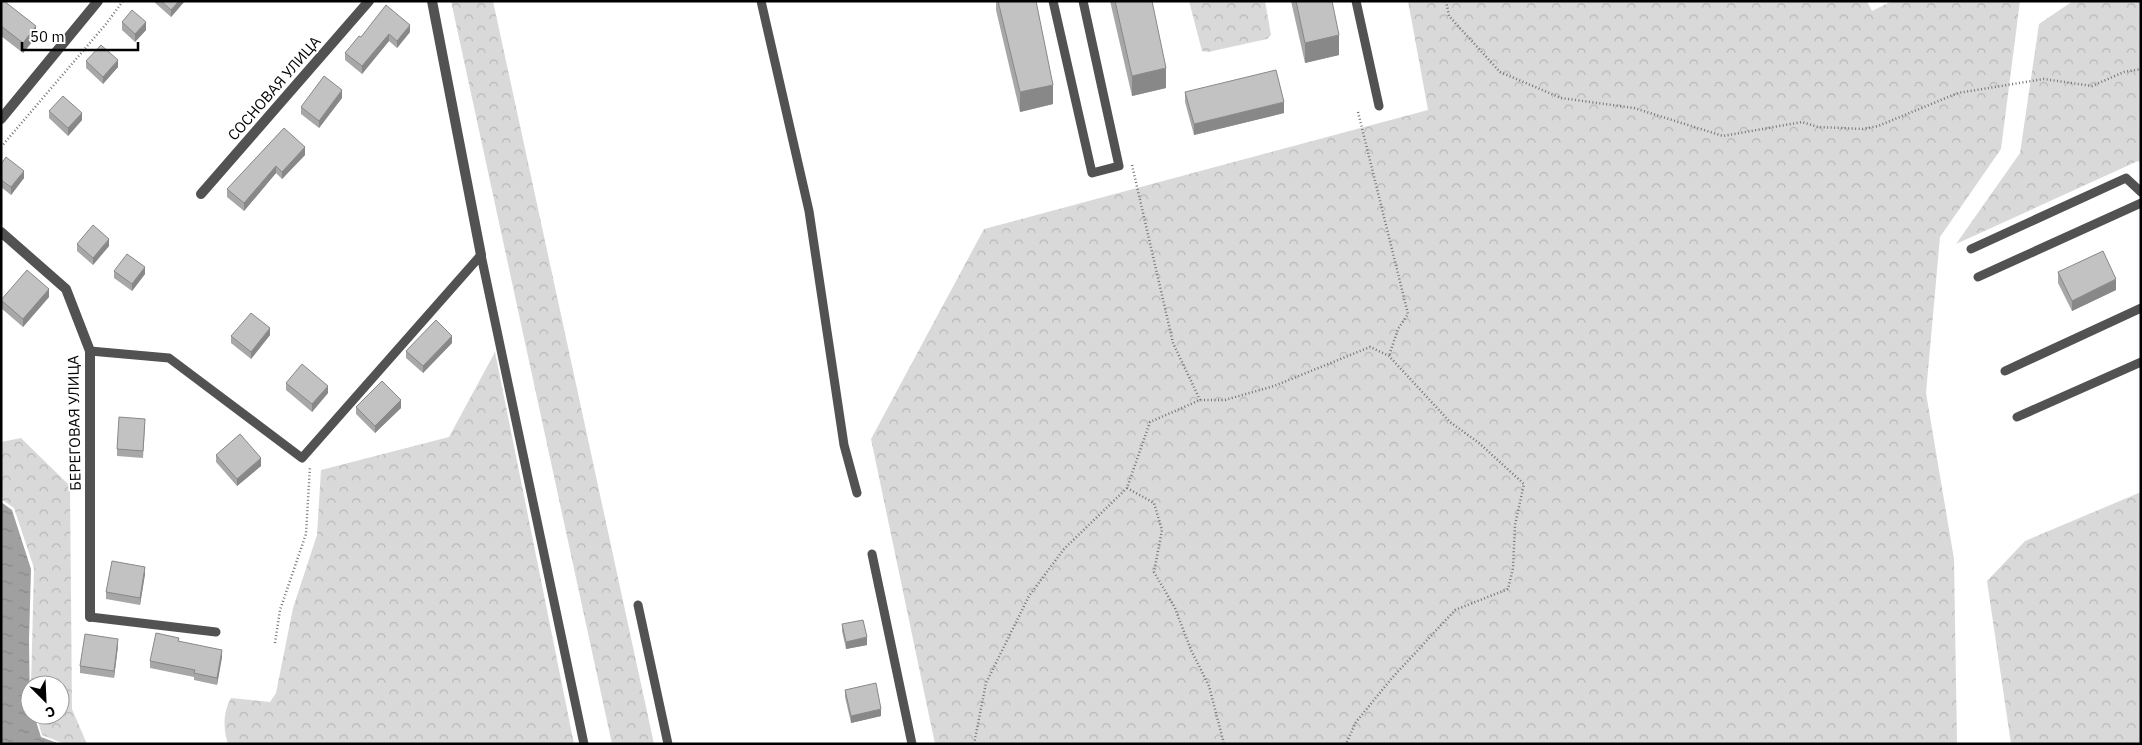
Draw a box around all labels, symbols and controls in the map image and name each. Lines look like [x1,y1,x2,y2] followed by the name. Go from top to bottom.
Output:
[22,20,139,52] scale bar
[30,27,65,46] text: 50 m
[223,32,325,144] street label: СОСНОВАЯ УЛИЦА
[63,355,85,491] street label: БЕРЕГОВАЯ УЛИЦА
[20,675,70,725] north arrow
[42,702,58,722] text: С

